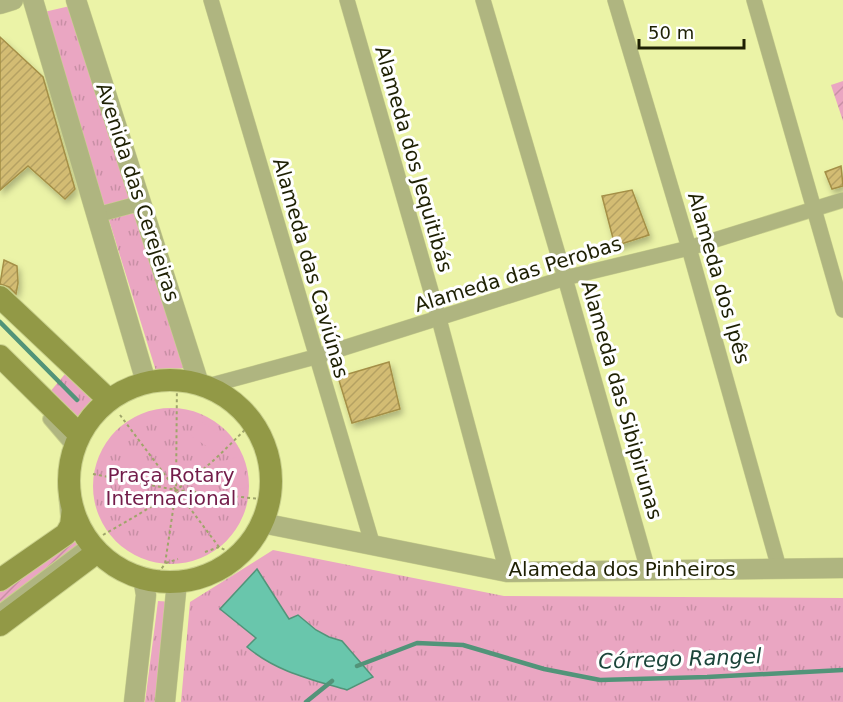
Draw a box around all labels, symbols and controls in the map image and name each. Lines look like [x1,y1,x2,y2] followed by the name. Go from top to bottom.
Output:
[639,12,744,50] scale bar
[648,22,694,43] text: 50 m
[370,43,458,275] street label: Alameda dos Jequitibás
[91,80,185,304] street label: Avenida das Cerejeiras
[268,155,354,381] street label: Alameda das Caviúnas
[683,189,755,367] street label: Alameda dos Ipês
[412,231,624,317] street label: Alameda das Perobas
[576,278,668,522] street label: Alameda das Sibipirunas
[106,463,236,510] park label: Praça Rotary Internacional
[508,557,736,581] street label: Alameda dos Pinheiros
[598,644,762,674] water label: Córrego Rangel

